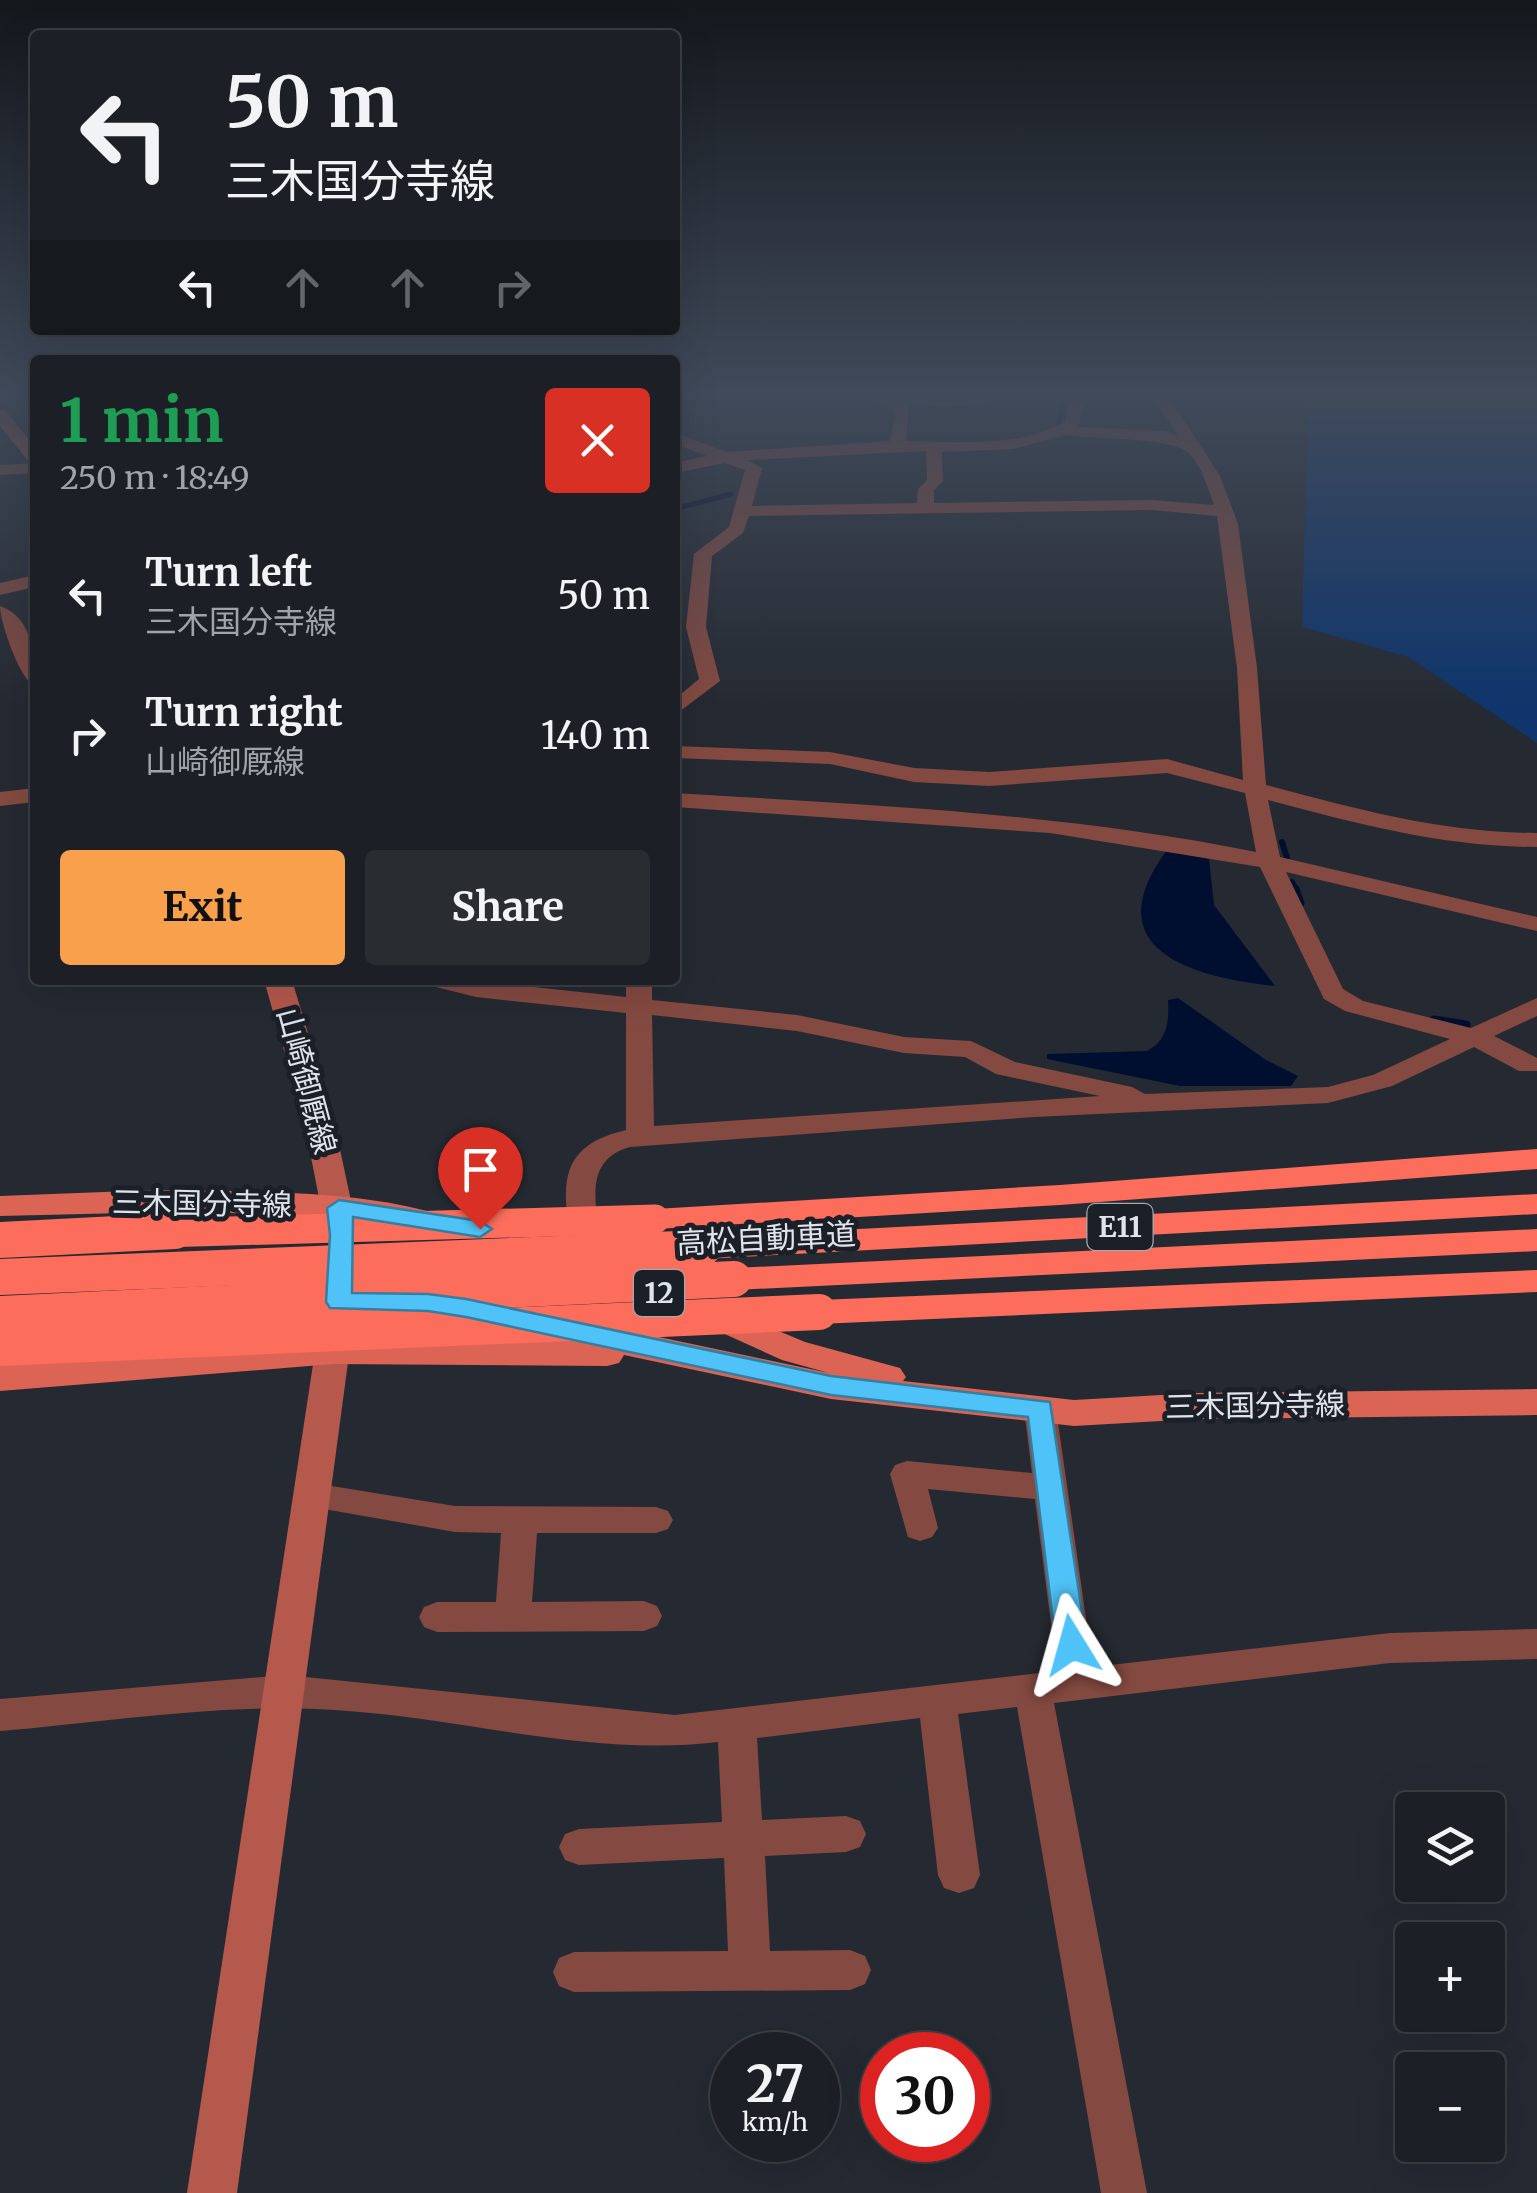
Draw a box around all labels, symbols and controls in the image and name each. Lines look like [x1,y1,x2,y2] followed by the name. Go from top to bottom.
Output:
[225,58,398,146] text: 50 m
[60,70,190,200] icon: left
[225,153,495,209] text: 三木国分寺線
[170,260,225,315] icon: left
[275,260,330,315] icon: ahead
[380,260,435,315] icon: ahead
[485,260,540,315] icon: right
[60,383,223,458] text: 1 min
[545,388,650,493] button: close
[60,458,250,498] text: 250 m · 18:49
[145,549,312,596] text: Turn left
[60,568,115,623] icon: left
[557,572,650,619] text: 50 m
[145,602,337,642] text: 三木国分寺線
[145,689,343,736] text: Turn right
[60,708,115,763] icon: right
[541,712,650,759] text: 140 m
[145,742,305,782] text: 山崎御厩線
[60,850,345,965] button: Exit
[365,850,650,965] button: Share
[269,1003,345,1158] street label: 山崎御厩線
[438,1127,523,1230] pin
[453,1142,508,1197] icon: arrive
[112,1182,292,1224] street label: 三木国分寺線
[1088,1204,1152,1250] road number: E11
[675,1214,857,1262] street label: 高松自動車道
[634,1270,684,1316] road number: 12
[1165,1384,1345,1426] street label: 三木国分寺線
[1020,1593,1124,1697] position arrow
[1395,1792,1505,2162] map controls
[1395,1792,1505,1902] button: layers
[1395,1922,1505,2032] button: +
[860,2032,990,2162] speed limit sign: 30
[1395,2052,1505,2162] button: −
[746,2053,804,2116] text: 27
[742,2106,808,2138] text: km/h

